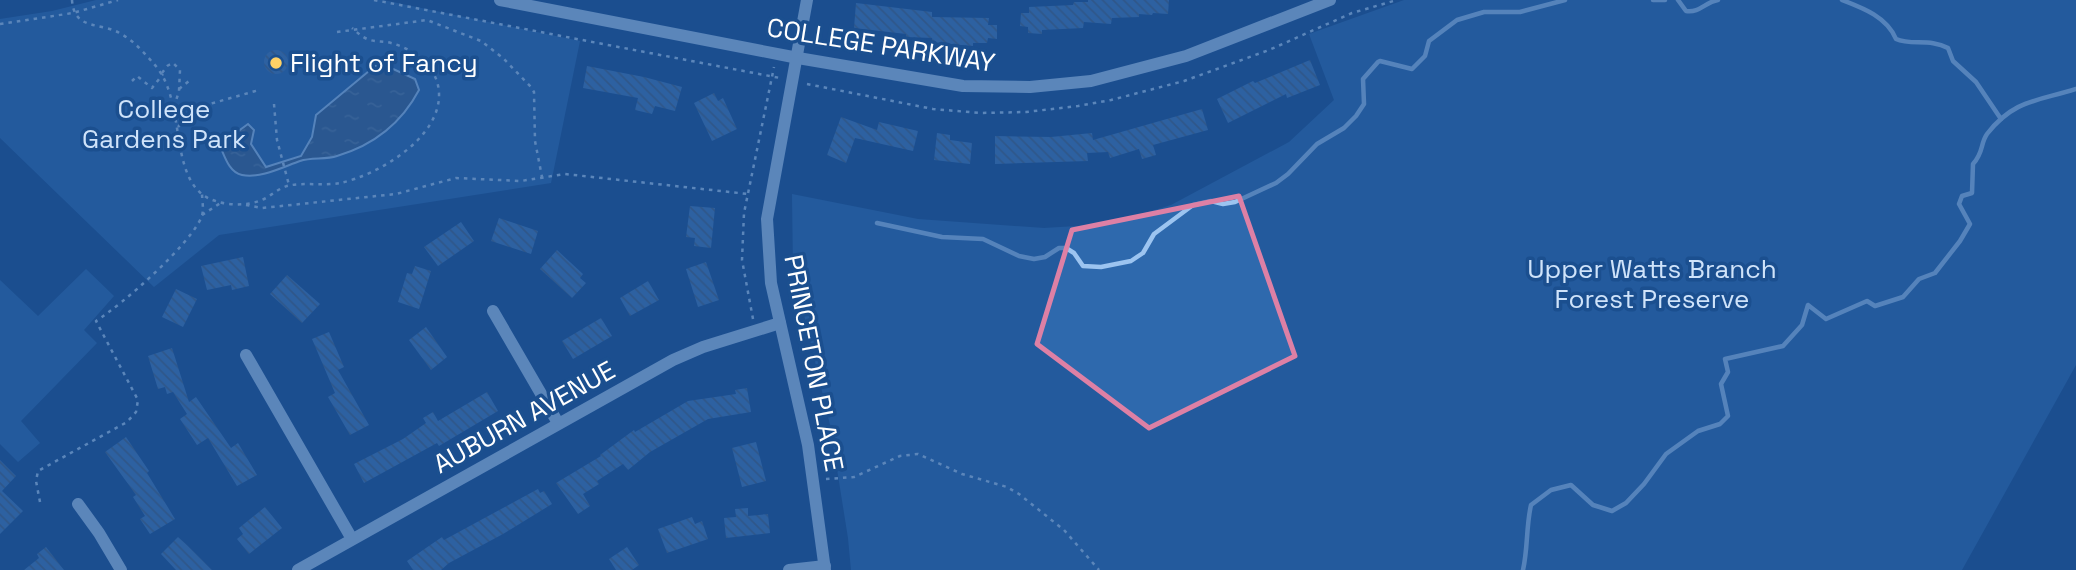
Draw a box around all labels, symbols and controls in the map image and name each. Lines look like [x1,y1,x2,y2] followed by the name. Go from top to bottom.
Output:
[764,10,998,80] street label: COLLEGE PARKWAY
[290,46,478,80] place label: Flight of Fancy
[268,55,284,71] marker: Flight of Fancy
[82,92,246,156] park label: College Gardens Park
[776,252,852,474] street label: PRINCETON PLACE
[1527,252,1777,316] park label: Upper Watts Branch Forest Preserve
[427,353,621,481] street label: AUBURN AVENUE

